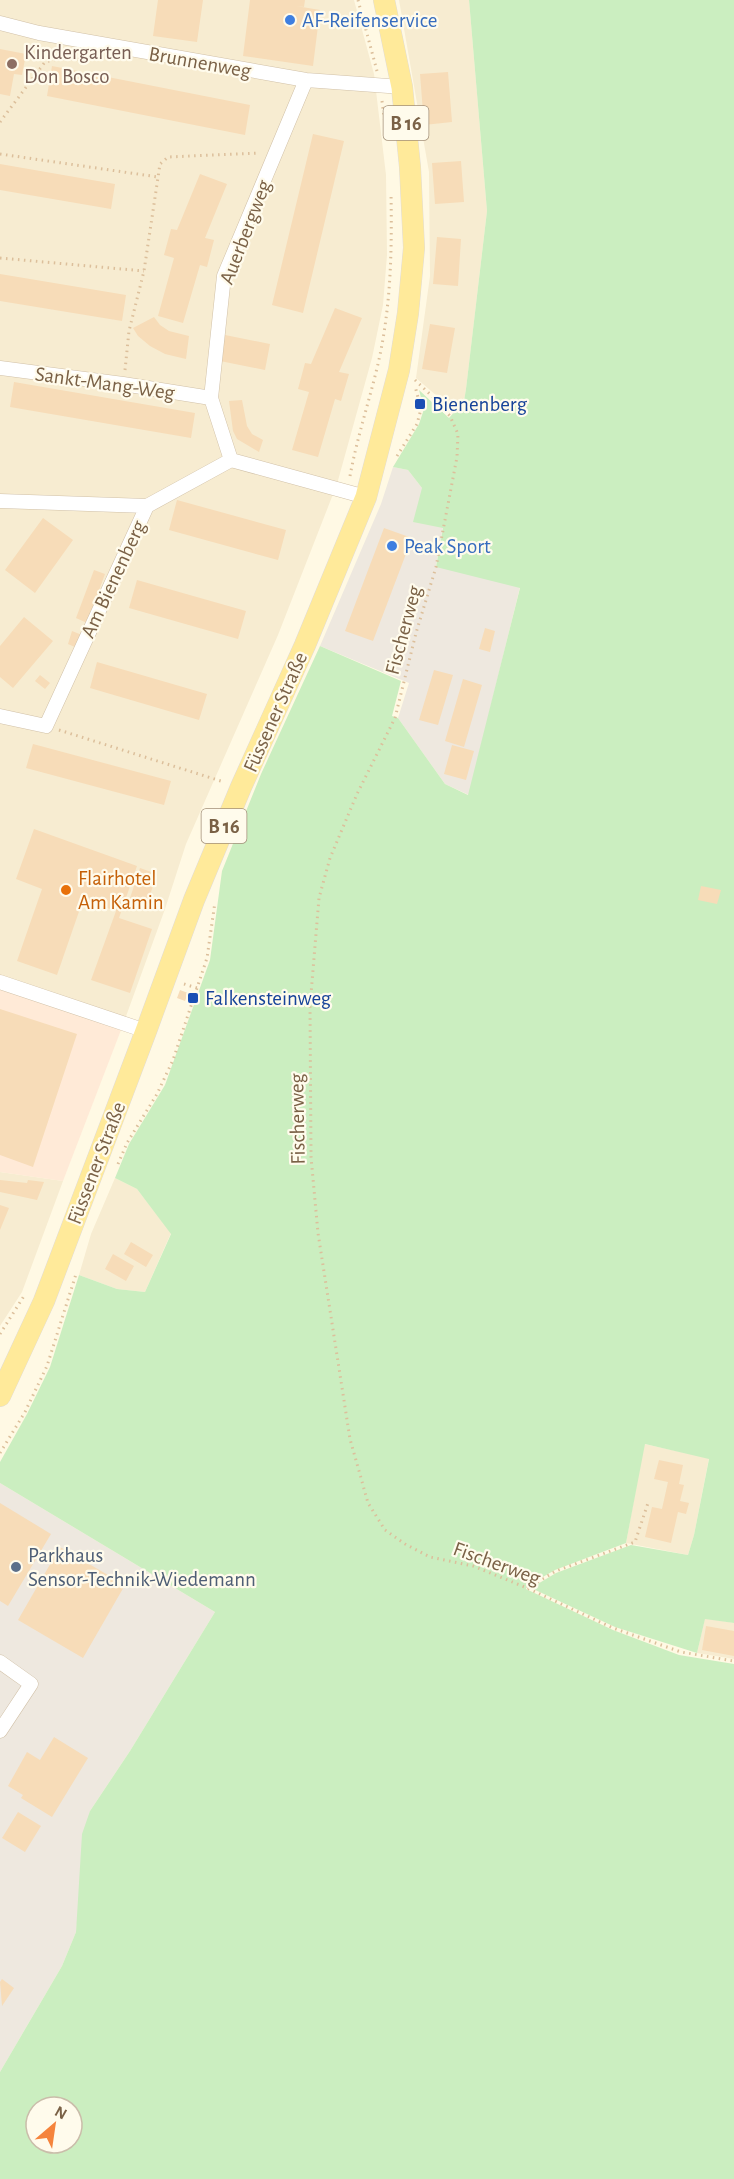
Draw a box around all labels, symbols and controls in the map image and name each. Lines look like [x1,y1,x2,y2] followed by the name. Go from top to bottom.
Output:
[302,10,437,31] place label: AF-Reifenservice
[283,13,297,27] marker: AF-Reifenservice
[24,42,132,87] place label: Kindergarten Don Bosco
[147,43,253,82] street label: Brunnenweg
[5,57,19,71] marker: Kindergarten Don Bosco
[384,106,428,140] road number: B 16
[216,176,275,287] street label: Auerbergweg
[34,363,177,404] street label: Sankt-Mang-Weg
[432,394,528,415] place label: Bienenberg
[413,397,427,411] marker: Bienenberg
[77,516,150,641] street label: Am Bienenberg
[404,536,491,557] place label: Peak Sport
[385,539,399,553] marker: Peak Sport
[382,583,426,677] street label: Fischerweg
[240,649,311,775] street label: Füssener Straße
[202,809,246,843] road number: B 16
[78,868,164,913] place label: Flairhotel Am Kamin
[59,883,73,897] marker: Flairhotel Am Kamin
[205,988,332,1009] place label: Falkensteinweg
[186,991,200,1005] marker: Falkensteinweg
[286,1072,309,1165] street label: Fischerweg
[64,1099,129,1227] street label: Füssener Straße
[450,1538,544,1589] street label: Fischerweg
[28,1545,256,1590] place label: Parkhaus Sensor-Technik-Wiedemann
[9,1560,23,1574] marker: Parkhaus Sensor-Technik-Wiedemann
[24,2095,84,2155] north arrow
[52,2103,70,2122] text: N

